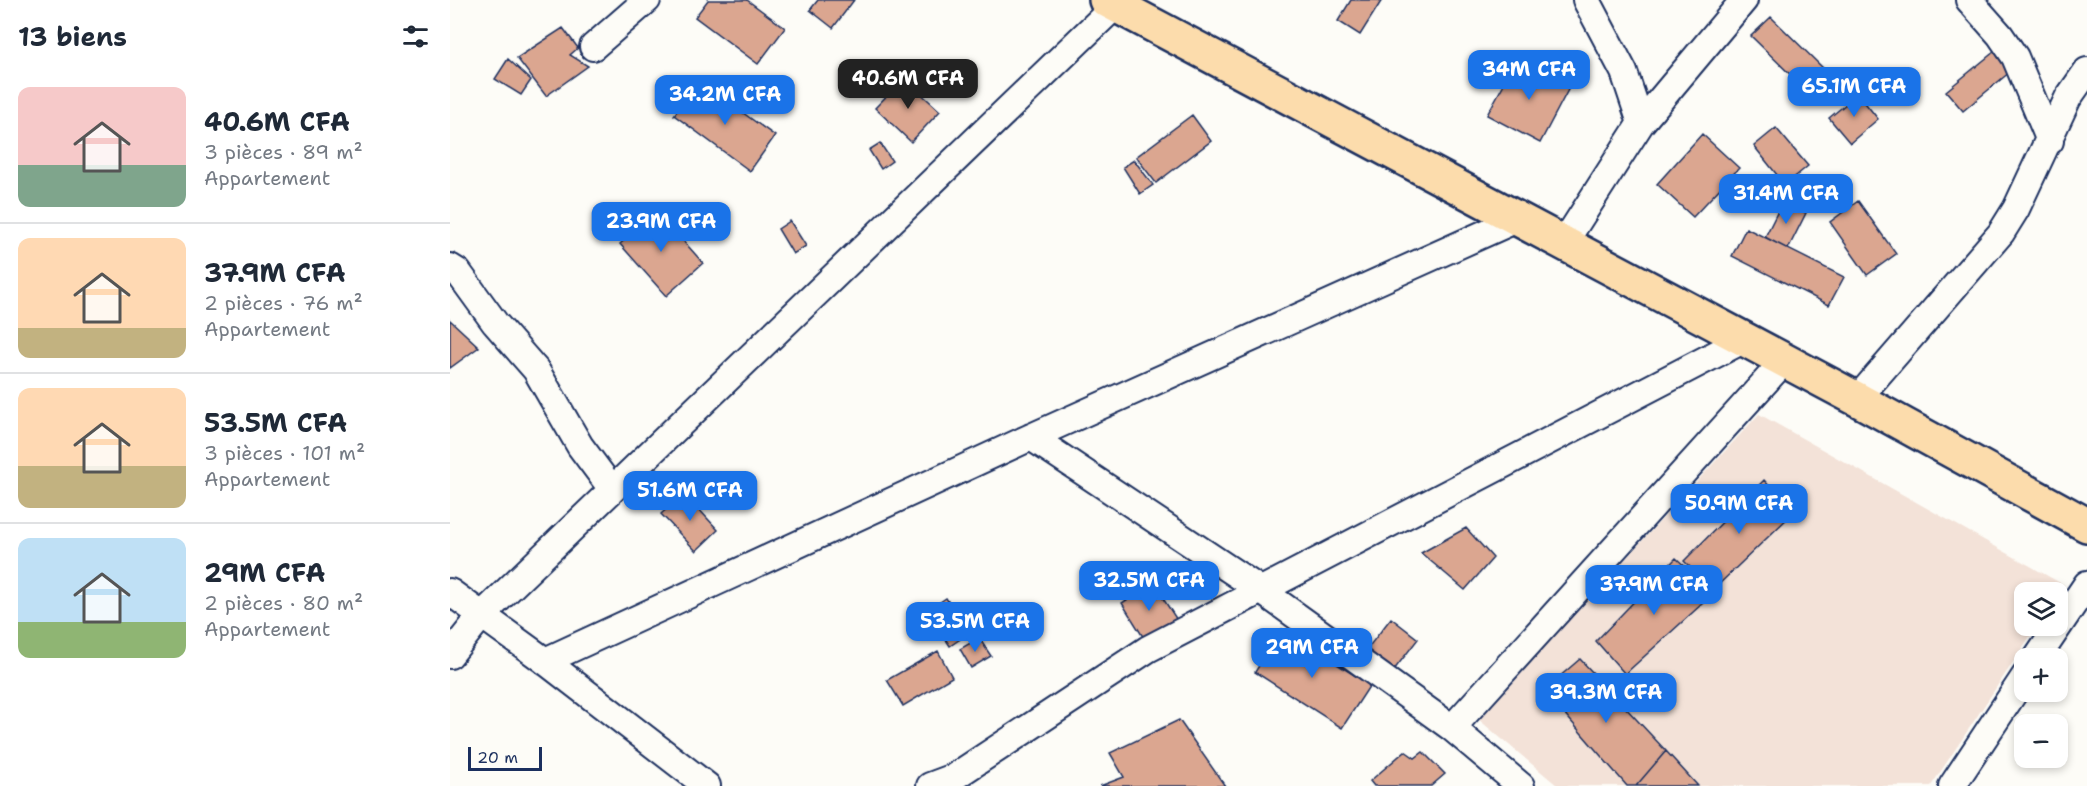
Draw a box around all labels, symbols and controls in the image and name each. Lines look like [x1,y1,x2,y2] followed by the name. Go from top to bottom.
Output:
[18,19,127,54] text: 13 biens
[399,20,432,53] icon: filters
[1474,50,1584,101] pin: 34M CFA
[1482,56,1576,82] text: 34M CFA
[839,59,977,110] pin: 40.6M CFA
[852,65,964,91] text: 40.6M CFA
[1785,67,1923,118] pin: 65.1M CFA
[1802,73,1906,99] text: 65.1M CFA
[656,75,794,126] pin: 34.2M CFA
[669,81,781,107] text: 34.2M CFA
[204,104,350,139] text: 40.6M CFA
[66,111,138,183] icon: home
[204,139,363,165] text: 3 pièces · 89 m²
[204,165,330,191] text: Appartement
[1717,174,1855,225] pin: 31.4M CFA
[1733,180,1839,206] text: 31.4M CFA
[592,202,730,253] pin: 23.9M CFA
[606,208,716,234] text: 23.9M CFA
[204,255,346,290] text: 37.9M CFA
[66,262,138,334] icon: home
[204,290,363,316] text: 2 pièces · 76 m²
[204,316,330,342] text: Appartement
[204,405,347,440] text: 53.5M CFA
[66,412,138,484] icon: home
[204,440,365,466] text: 3 pièces · 101 m²
[204,466,330,492] text: Appartement
[621,471,759,522] pin: 51.6M CFA
[637,477,743,503] text: 51.6M CFA
[1670,484,1808,535] pin: 50.9M CFA
[1685,490,1793,516] text: 50.9M CFA
[204,555,326,590] text: 29M CFA
[1080,561,1218,612] pin: 32.5M CFA
[66,562,138,634] icon: home
[1585,565,1723,616] pin: 37.9M CFA
[1093,567,1205,593] text: 32.5M CFA
[1599,571,1709,597] text: 37.9M CFA
[2014,582,2068,768] map controls
[2014,582,2068,636] button: layers
[204,590,363,616] text: 2 pièces · 80 m²
[906,602,1044,653] pin: 53.5M CFA
[920,608,1030,634] text: 53.5M CFA
[204,616,330,642] text: Appartement
[1257,628,1367,679] pin: 29M CFA
[1265,634,1359,660] text: 29M CFA
[2014,648,2068,702] button: +
[1537,673,1675,724] pin: 39.3M CFA
[1550,679,1662,705] text: 39.3M CFA
[2014,714,2068,768] button: −
[468,744,542,772] scale bar
[477,747,518,768] text: 20 m

